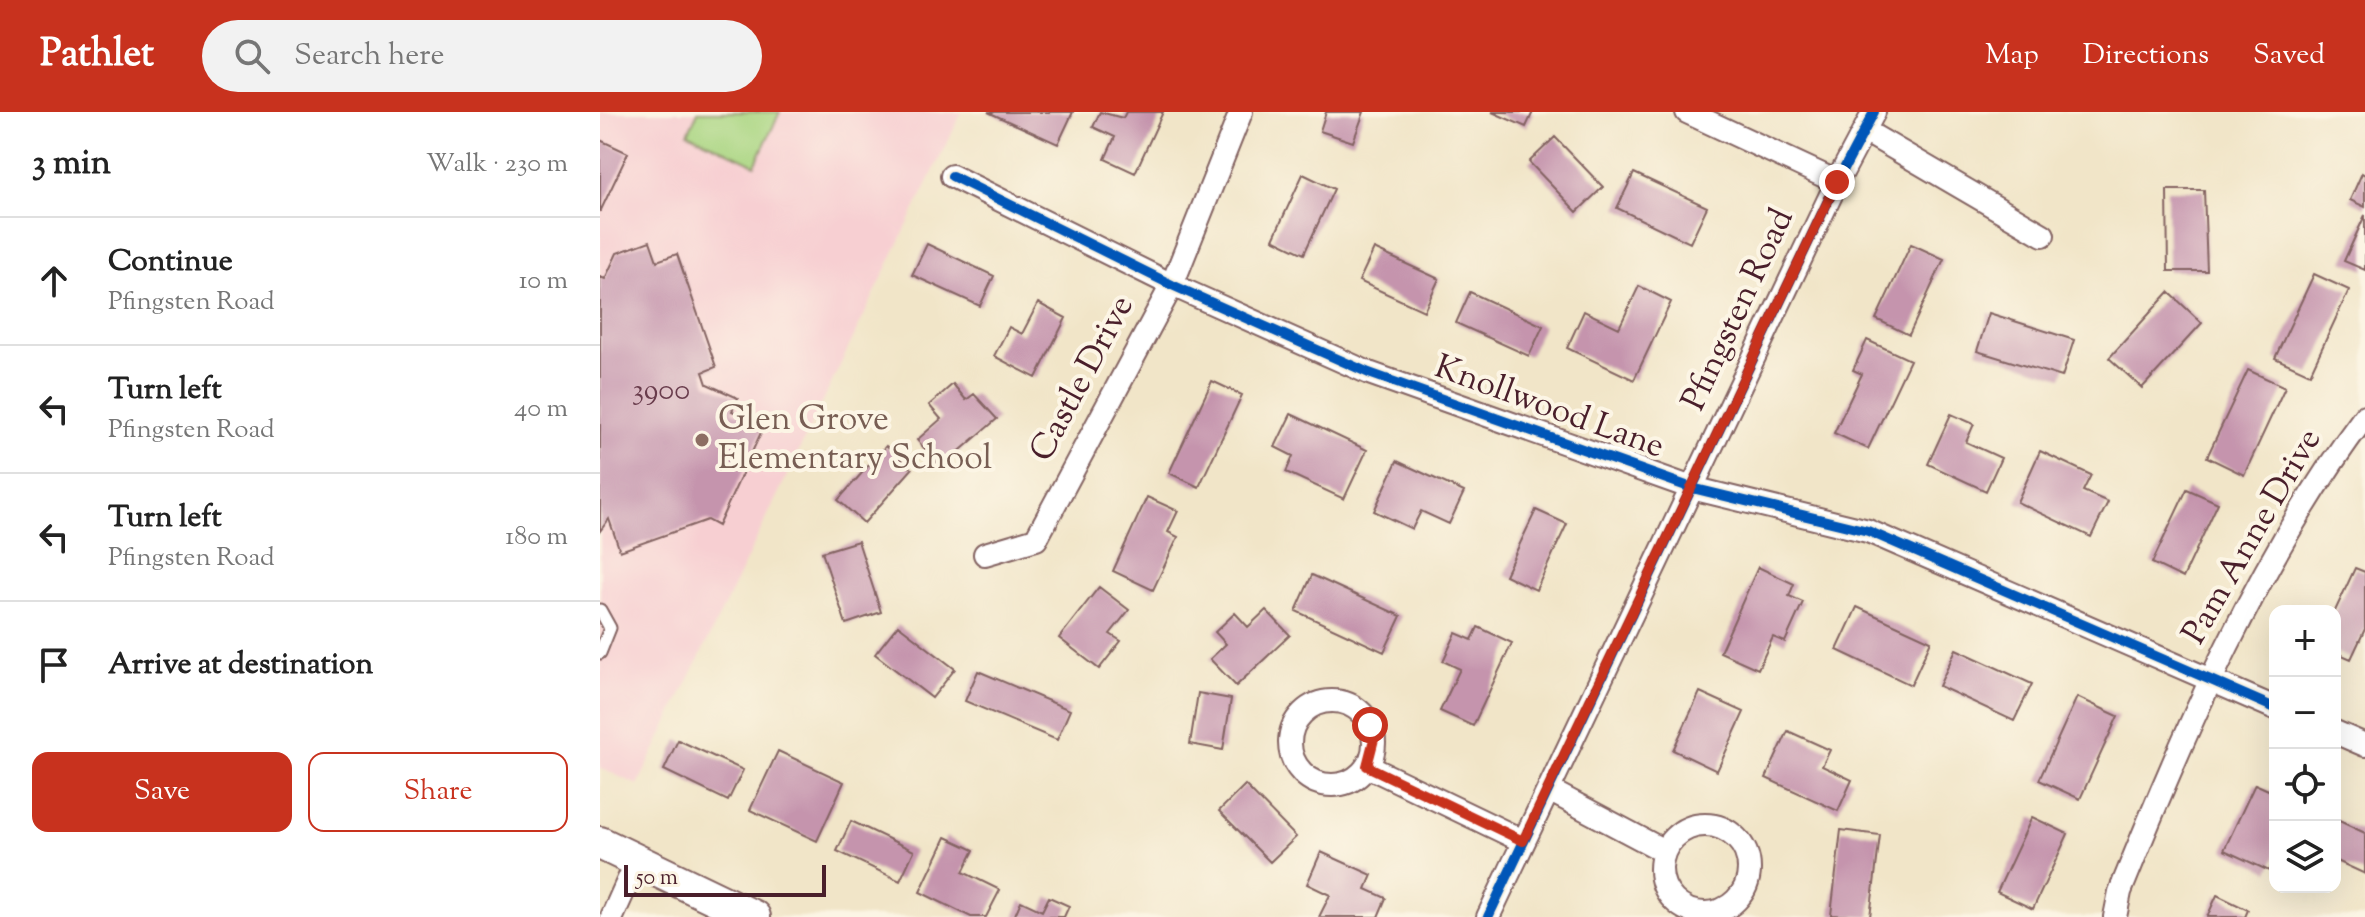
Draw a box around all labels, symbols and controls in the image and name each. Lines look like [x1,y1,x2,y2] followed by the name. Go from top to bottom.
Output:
[202,20,762,92] search box
[40,29,154,83] text: Pathlet
[230,34,274,78] icon: search
[294,35,445,78] text: Search here
[1985,36,2039,76] text: Map
[2083,36,2209,76] text: Directions
[2253,36,2325,76] text: Saved
[32,140,111,189] text: 3 min
[426,146,568,183] text: Walk · 230 m
[1819,164,1855,200] route end
[1671,201,1807,419] street label: Pfingsten Road
[108,241,233,284] text: Continue
[32,259,76,303] icon: ahead
[519,263,568,300] text: 10 m
[108,284,275,321] text: Pfingsten Road
[1019,287,1147,471] street label: Castle Drive
[1427,344,1671,472] street label: Knollwood Lane
[108,369,222,412] text: Turn left
[632,370,690,413] house number: 3900
[32,387,76,431] icon: left
[514,391,568,428] text: 40 m
[718,396,992,484] place label: Glen Grove Elementary School
[108,412,275,449] text: Pfingsten Road
[2171,420,2335,654] street label: Pam Anne Drive
[693,431,711,449] marker: Glen Grove Elementary School
[108,497,222,540] text: Turn left
[32,515,76,559] icon: left
[505,519,568,556] text: 180 m
[108,540,275,577] text: Pfingsten Road
[2269,605,2341,893] map controls
[2269,605,2341,677] button: +
[32,643,76,687] icon: arrive
[108,644,373,687] text: Arrive at destination
[2269,677,2341,749] button: −
[1352,707,1388,743] route start
[2269,749,2341,821] button: locate
[32,752,292,832] button: Save
[308,752,568,832] button: Share
[2269,821,2341,893] button: layers
[624,861,826,897] scale bar
[636,863,678,895] text: 50 m

